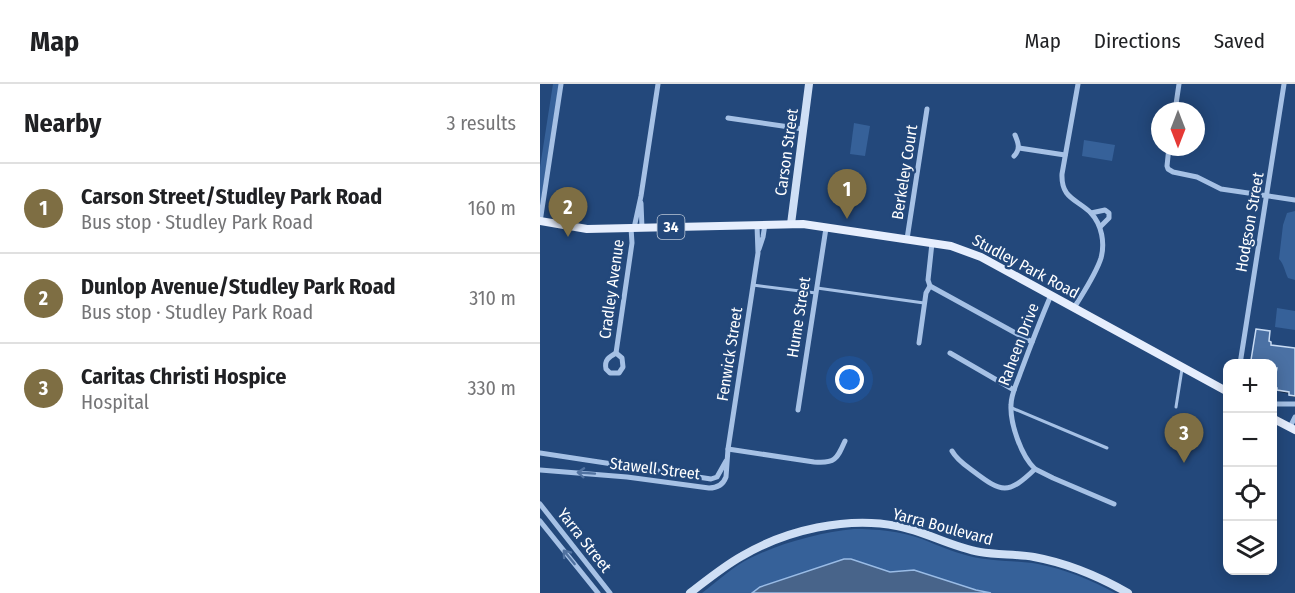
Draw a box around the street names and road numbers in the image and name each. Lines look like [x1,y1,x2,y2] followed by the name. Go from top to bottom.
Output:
[771,106,802,197] street label: Carson Street
[888,123,921,221] street label: Berkeley Court
[1231,170,1268,273] street label: Hodgson Street
[658,215,684,239] road number: 34
[969,230,1082,303] street label: Studley Park Road
[595,238,628,340] street label: Cradley Avenue
[783,275,814,359] street label: Hume Street
[994,300,1043,388] street label: Raheen Drive
[713,305,746,402] street label: Fenwick Street
[609,454,702,484] street label: Stawell Street
[554,504,616,577] street label: Yarra Street
[891,504,995,549] street label: Yarra Boulevard

